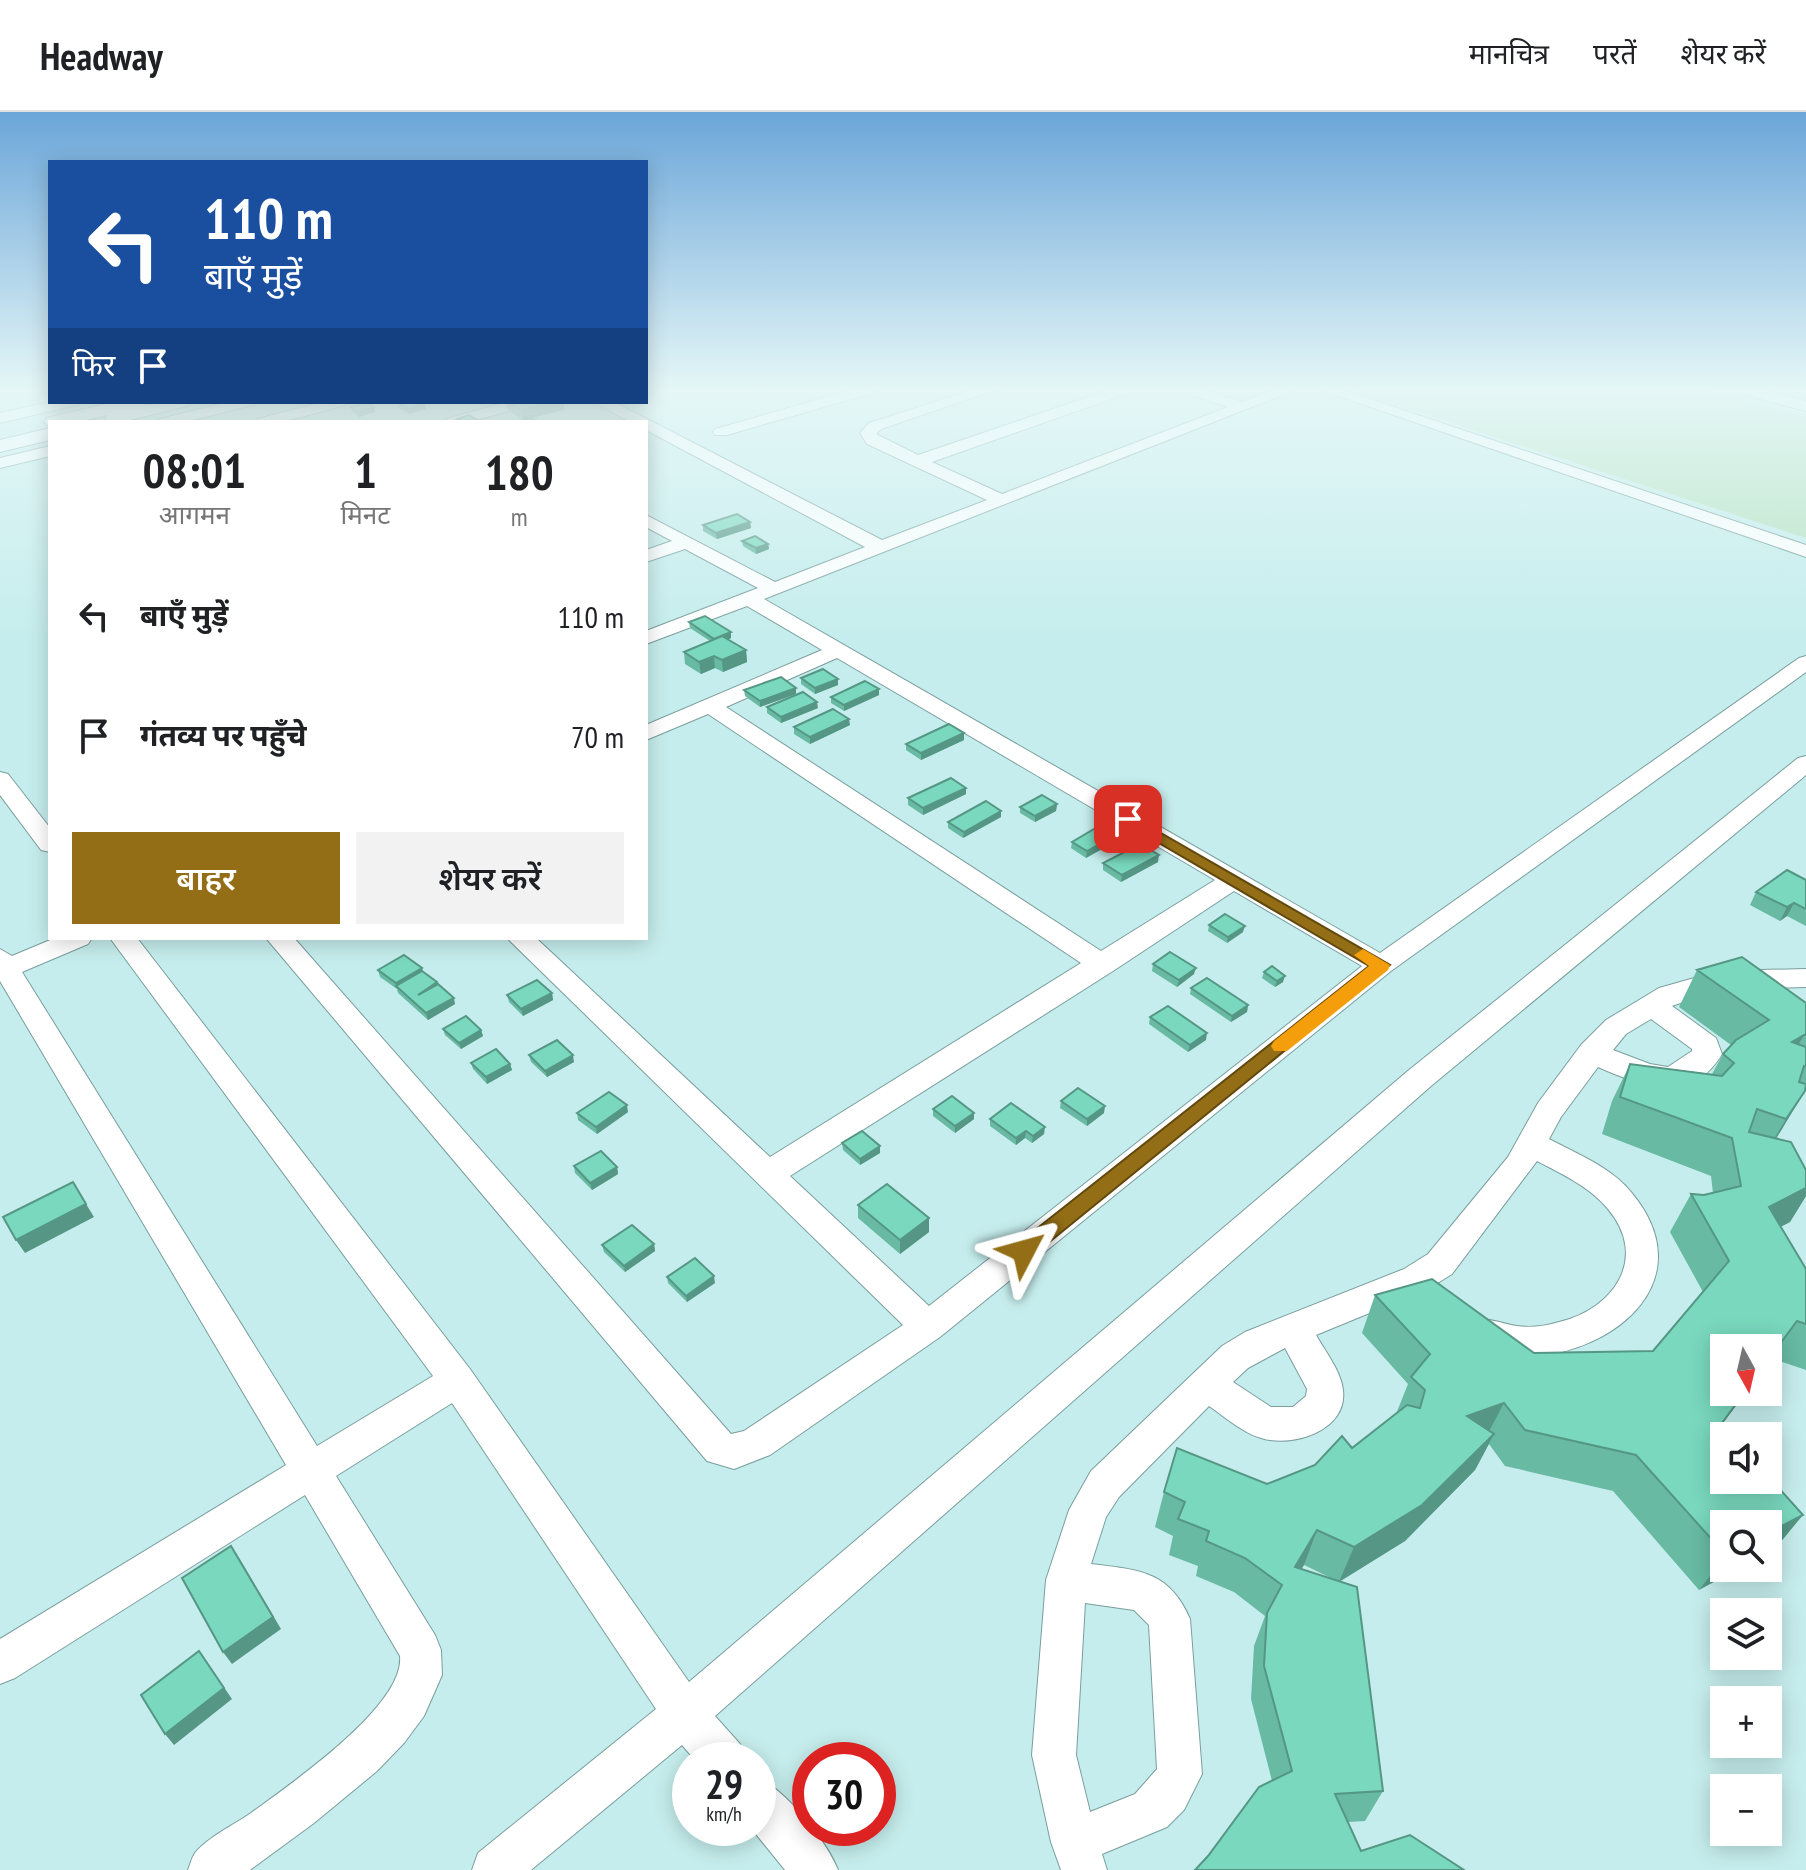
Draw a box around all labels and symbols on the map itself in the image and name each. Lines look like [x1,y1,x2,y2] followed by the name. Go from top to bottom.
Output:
[1094,785,1162,853] pin
[982,1209,1066,1293] position arrow
[1710,1334,1782,1406] north arrow
[792,1742,896,1846] speed limit sign: 30

